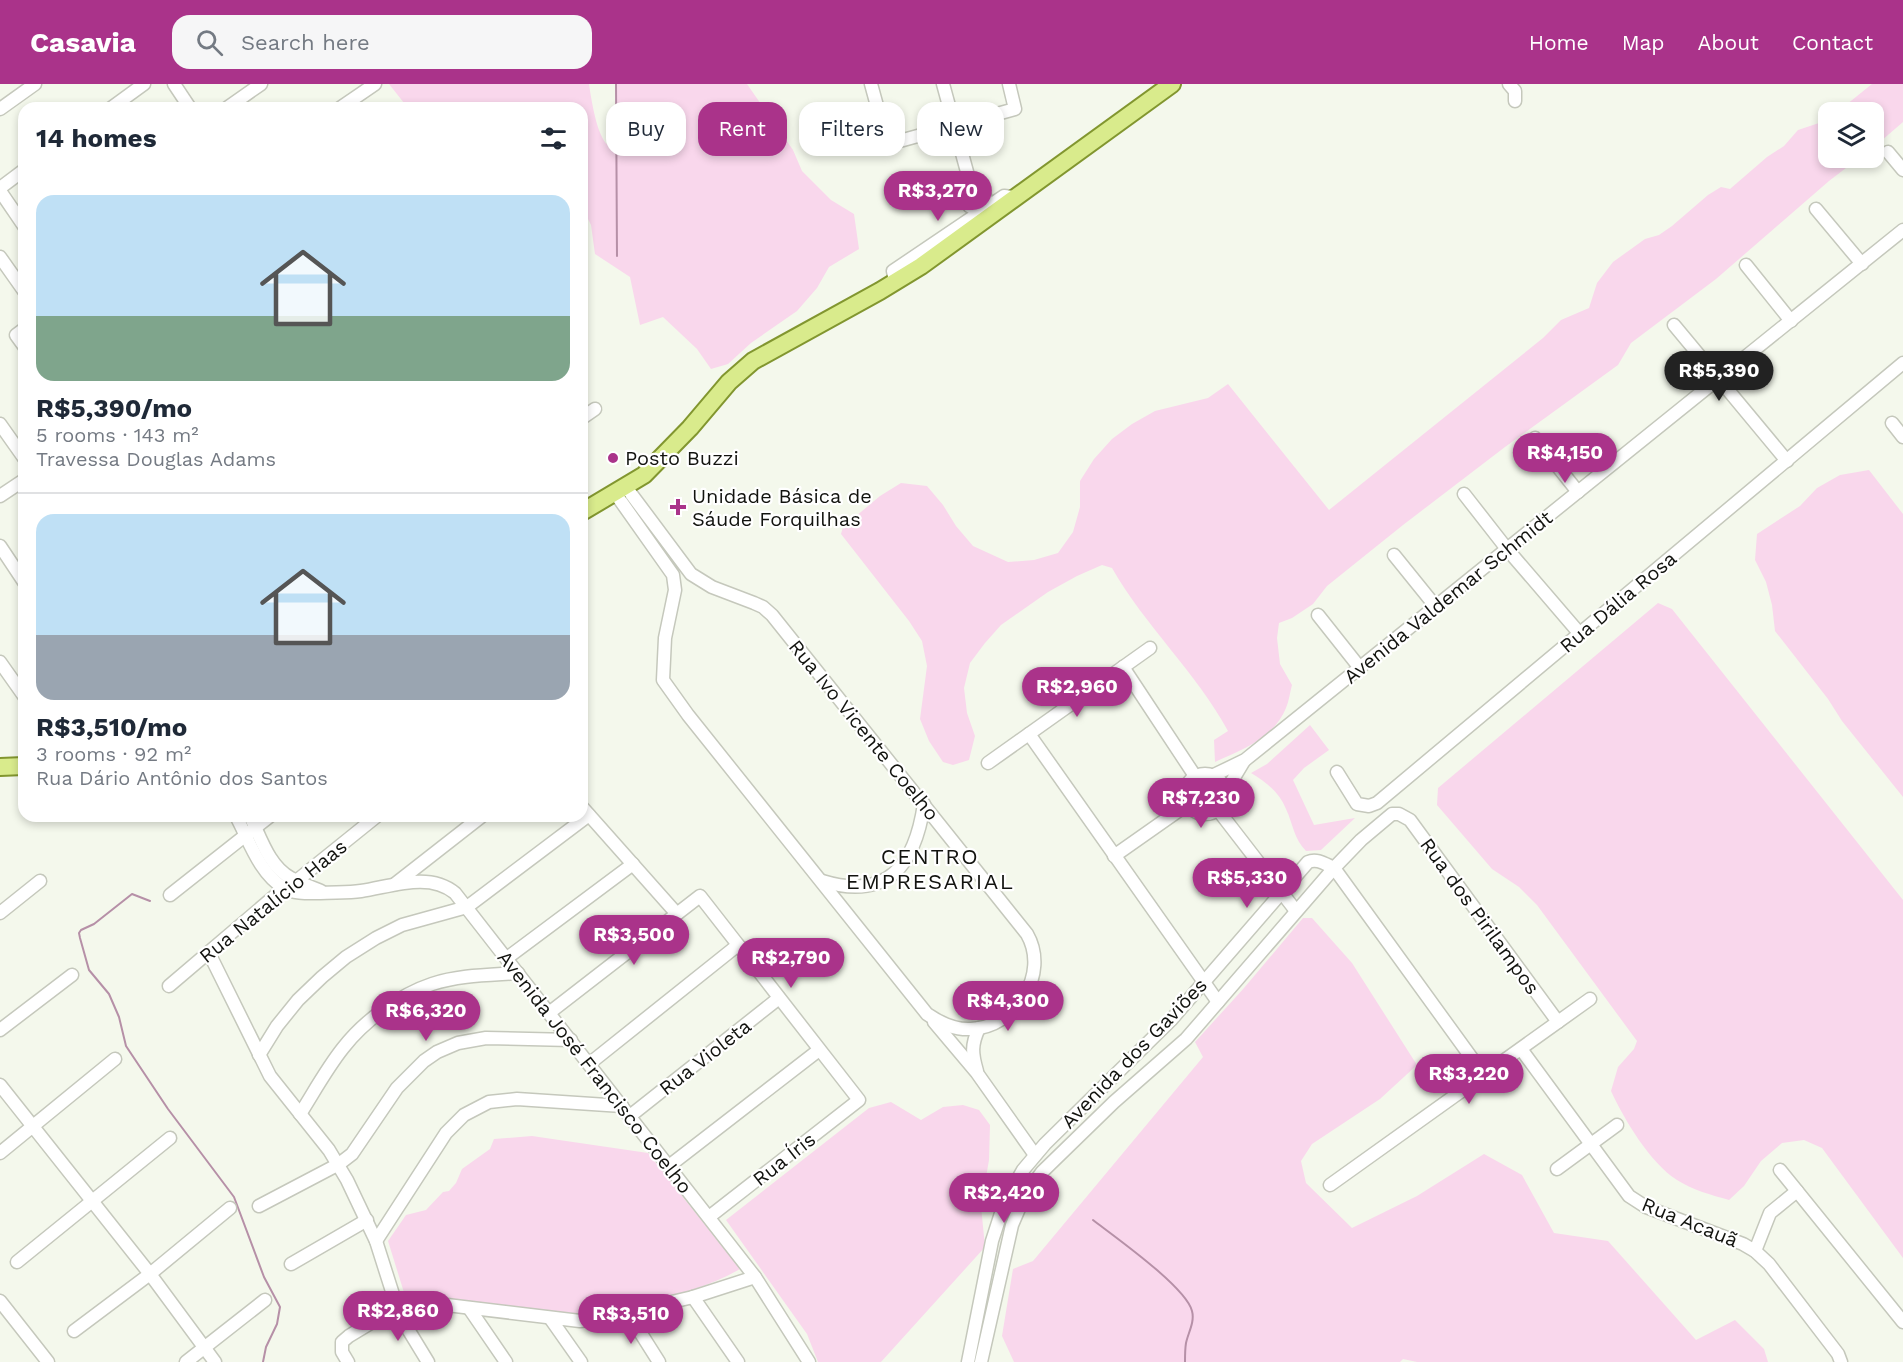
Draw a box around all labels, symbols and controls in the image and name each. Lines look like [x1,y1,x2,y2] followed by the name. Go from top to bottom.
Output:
[172,15,592,69] search box
[30,26,136,59] text: Casavia
[193,26,226,59] icon: search
[241,30,370,55] text: Search here
[1529,30,1589,55] text: Home
[1622,30,1665,55] text: Map
[1698,30,1759,55] text: About
[1792,30,1873,55] text: Contact
[606,102,686,156] chip: Buy
[698,102,787,156] chip: Rent
[799,102,905,156] chip: Filters
[917,102,1004,156] chip: New
[1818,102,1884,168] map controls
[1818,102,1884,168] button: layers
[537,122,570,155] icon: filters
[36,123,157,153] text: 14 homes
[883,171,993,222] pin: R$3,270
[898,178,978,202] text: R$3,270
[249,234,357,342] icon: home
[1664,351,1774,402] pin: R$5,390
[1678,358,1760,382] text: R$5,390
[36,393,192,423] text: R$5,390/mo
[36,423,199,447] text: 5 rooms · 143 m²
[1510,433,1620,484] pin: R$4,150
[1527,440,1603,464] text: R$4,150
[625,446,739,470] place label: Posto Buzzi
[36,447,276,471] text: Travessa Douglas Adams
[606,451,620,465] marker: Posto Buzzi
[692,484,872,531] place label: Unidade Básica de Sáude Forquilhas
[669,498,687,516] marker: Unidade Básica de Sáude Forquilhas
[1339,505,1558,689] street label: Avenida Valdemar Schmidt
[1555,546,1681,658] street label: Rua Dália Rosa
[249,553,357,661] icon: home
[784,635,944,825] street label: Rua Ivo Vicente Coelho
[1022,667,1132,718] pin: R$2,960
[1036,674,1118,698] text: R$2,960
[36,712,187,742] text: R$3,510/mo
[36,742,191,766] text: 3 rooms · 92 m²
[36,766,328,790] text: Rua Dário Antônio dos Santos
[1146,778,1256,829] pin: R$7,230
[1162,785,1240,809] text: R$7,230
[1415,833,1545,999] street label: Rua dos Pirilampos
[194,834,352,968] street label: Rua Natalício Haas
[846,844,1014,894] district label: CENTRO EMPRESARIAL
[1192,858,1302,909] pin: R$5,330
[1207,865,1287,889] text: R$5,330
[579,915,689,966] pin: R$3,500
[593,922,675,946] text: R$3,500
[736,938,846,989] pin: R$2,790
[751,945,831,969] text: R$2,790
[493,946,697,1198] street label: Avenida José Francisco Coelho
[1056,973,1212,1133] street label: Avenida dos Gaviões
[953,981,1063,1032] pin: R$4,300
[967,988,1049,1012] text: R$4,300
[371,991,481,1042] pin: R$6,320
[385,998,467,1022] text: R$6,320
[654,1014,756,1100] street label: Rua Violeta
[1414,1054,1524,1105] pin: R$3,220
[1429,1061,1509,1085] text: R$3,220
[748,1127,820,1191] street label: Rua Íris
[949,1173,1059,1224] pin: R$2,420
[963,1180,1045,1204] text: R$2,420
[1638,1192,1742,1252] street label: Rua Acauã
[343,1291,453,1342] pin: R$2,860
[576,1294,686,1345] pin: R$3,510
[357,1298,439,1322] text: R$2,860
[592,1301,670,1325] text: R$3,510

